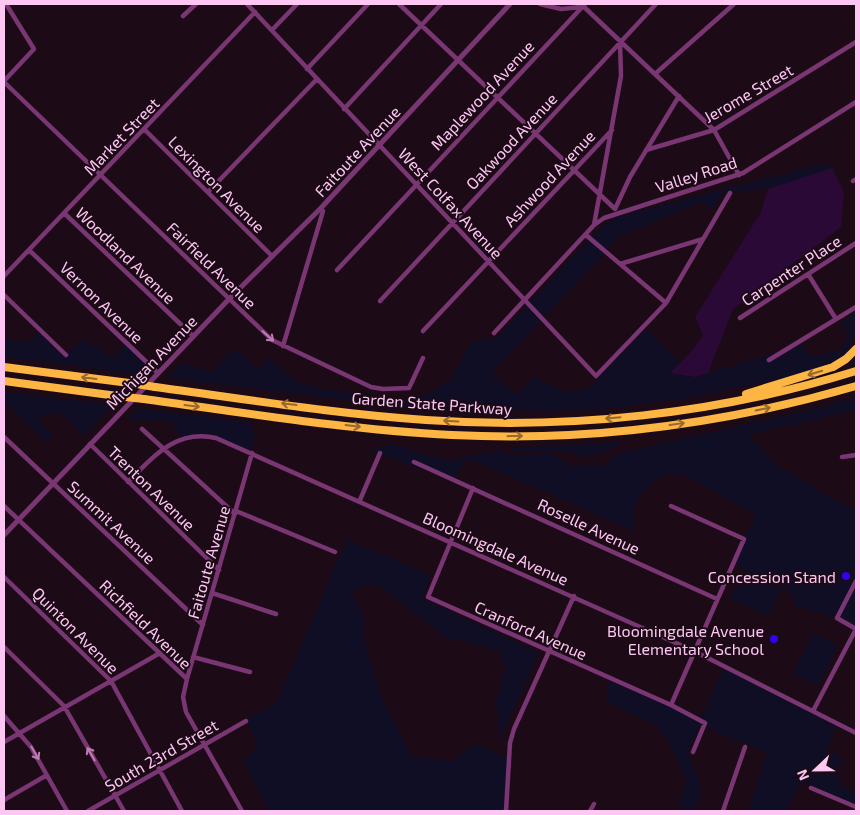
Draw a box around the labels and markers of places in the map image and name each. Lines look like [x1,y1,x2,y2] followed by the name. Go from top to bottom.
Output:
[708,567,836,586] place label: Concession Stand
[840,570,852,582] marker: Concession Stand
[607,621,764,658] place label: Bloomingdale Avenue Elementary School
[768,633,780,645] marker: Bloomingdale Avenue Elementary School

